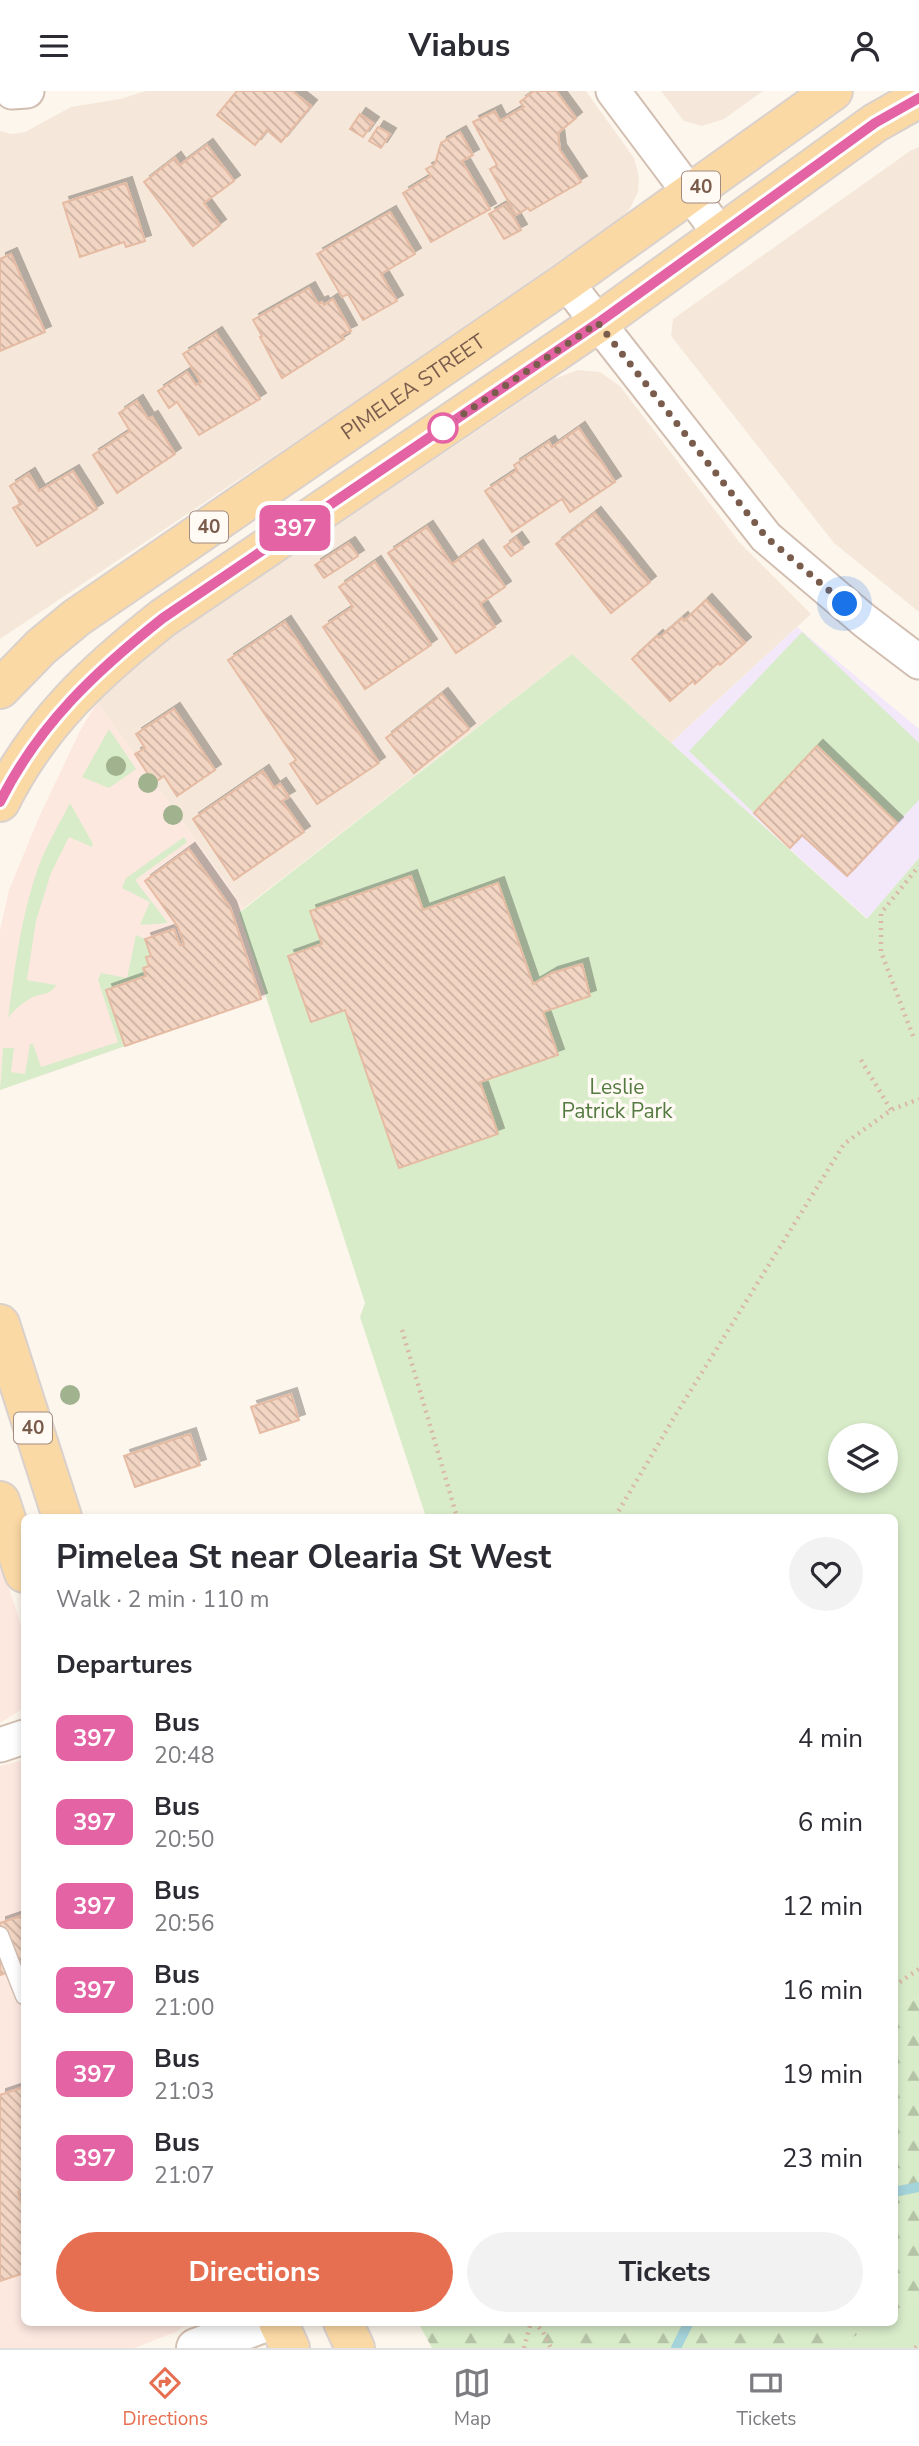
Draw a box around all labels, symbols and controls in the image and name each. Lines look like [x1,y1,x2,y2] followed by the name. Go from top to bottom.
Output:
[409,24,510,67] text: Viabus
[35,27,73,65] icon: menu
[846,27,884,65] icon: person
[682,171,720,202] road number: 40
[336,327,491,446] street label: PIMELEA STREET
[428,413,458,443] unlabelled marker
[255,505,335,551] line badge: 397
[190,511,228,543] road number: 40
[273,512,317,544] text: 397
[827,586,862,621] your location
[561,1073,673,1125] park label: Leslie Patrick Park
[14,1413,52,1443] road number: 40
[828,1423,898,1493] map controls
[828,1423,898,1493] button: layers
[56,1535,551,1580] text: Pimelea St near Olearia St West
[789,1537,863,1611] button: heart
[56,1584,269,1615] text: Walk · 2 min · 110 m
[56,1647,192,1682] text: Departures
[154,1705,200,1740] text: Bus
[798,1721,863,1756] text: 4 min
[73,1722,116,1754] text: 397
[154,1740,214,1771] text: 20:48
[154,1789,200,1824] text: Bus
[798,1805,863,1840] text: 6 min
[73,1806,116,1838] text: 397
[154,1824,214,1855] text: 20:50
[154,1873,200,1908] text: Bus
[782,1889,863,1924] text: 12 min
[73,1890,116,1922] text: 397
[154,1908,214,1939] text: 20:56
[154,1957,200,1992] text: Bus
[782,1973,863,2008] text: 16 min
[73,1974,116,2006] text: 397
[154,1992,214,2023] text: 21:00
[154,2041,200,2076] text: Bus
[782,2057,863,2092] text: 19 min
[73,2058,116,2090] text: 397
[154,2076,214,2107] text: 21:03
[154,2125,200,2160] text: Bus
[782,2141,863,2176] text: 23 min
[73,2142,116,2174] text: 397
[154,2160,214,2191] text: 21:07
[56,2232,453,2312] button: Directions
[467,2232,863,2312] button: Tickets
[123,2364,208,2432] tab: Directions
[453,2364,491,2432] tab: Map
[737,2364,796,2432] tab: Tickets

